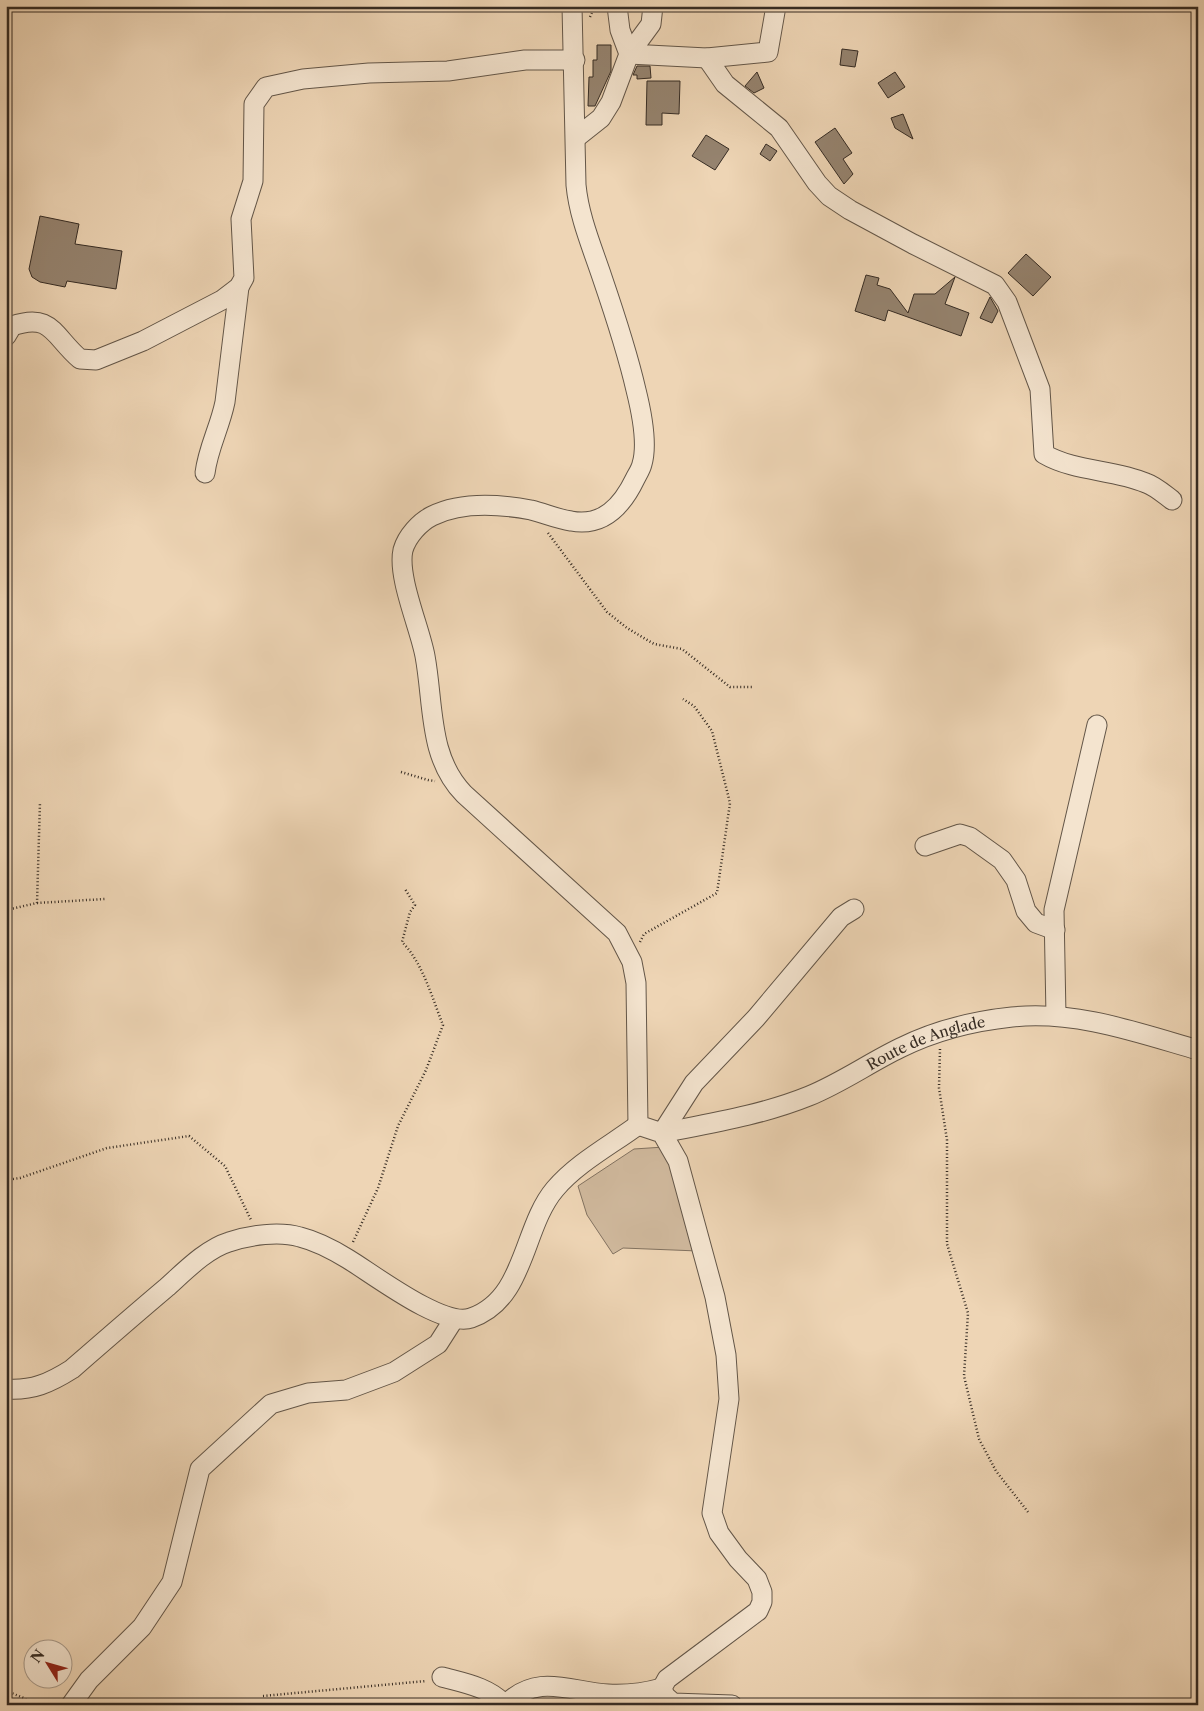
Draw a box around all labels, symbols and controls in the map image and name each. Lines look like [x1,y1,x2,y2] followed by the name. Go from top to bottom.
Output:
[863,1011,987,1074] street label: Route de Anglade
[22,1638,72,1688] north arrow
[27,1646,48,1666] text: N

